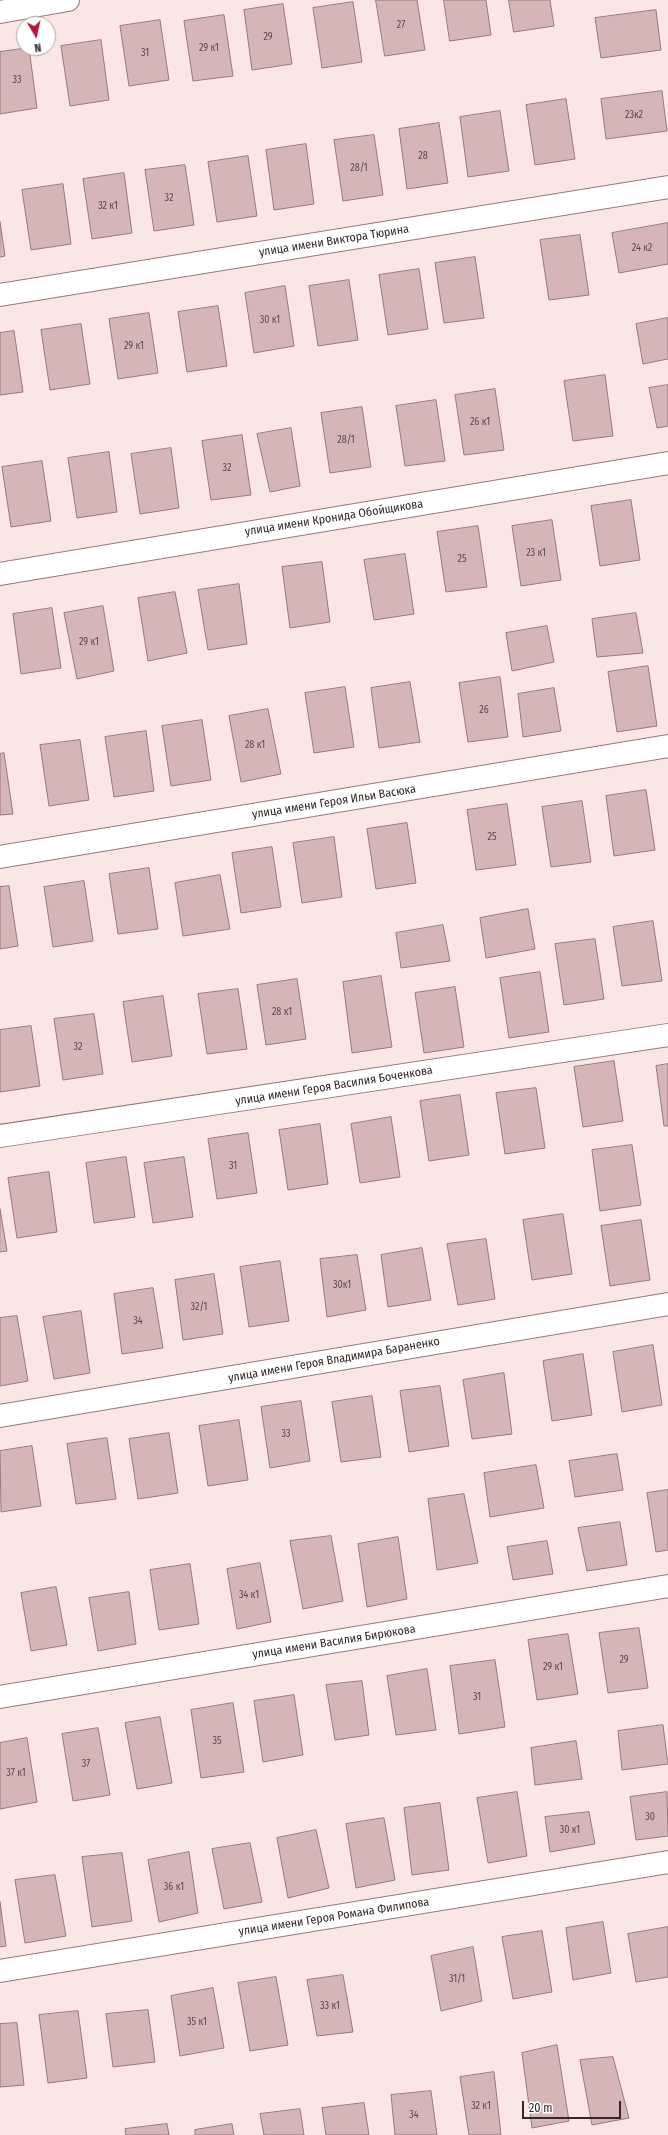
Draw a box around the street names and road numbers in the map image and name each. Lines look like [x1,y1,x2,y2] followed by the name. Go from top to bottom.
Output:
[258,222,410,260] street label: улица имени Виктора Тюрина
[244,497,424,539] street label: улица имени Кронида Обойщикова
[251,782,417,822] street label: улица имени Героя Ильи Васюка
[234,1063,434,1109] street label: улица имени Героя Василия Боченкова
[227,1334,441,1386] street label: улица имени Героя Владимира Бараненко
[251,1622,417,1662] street label: улица имени Василия Бирюкова
[238,1895,430,1939] street label: улица имени Героя Романа Филипова

